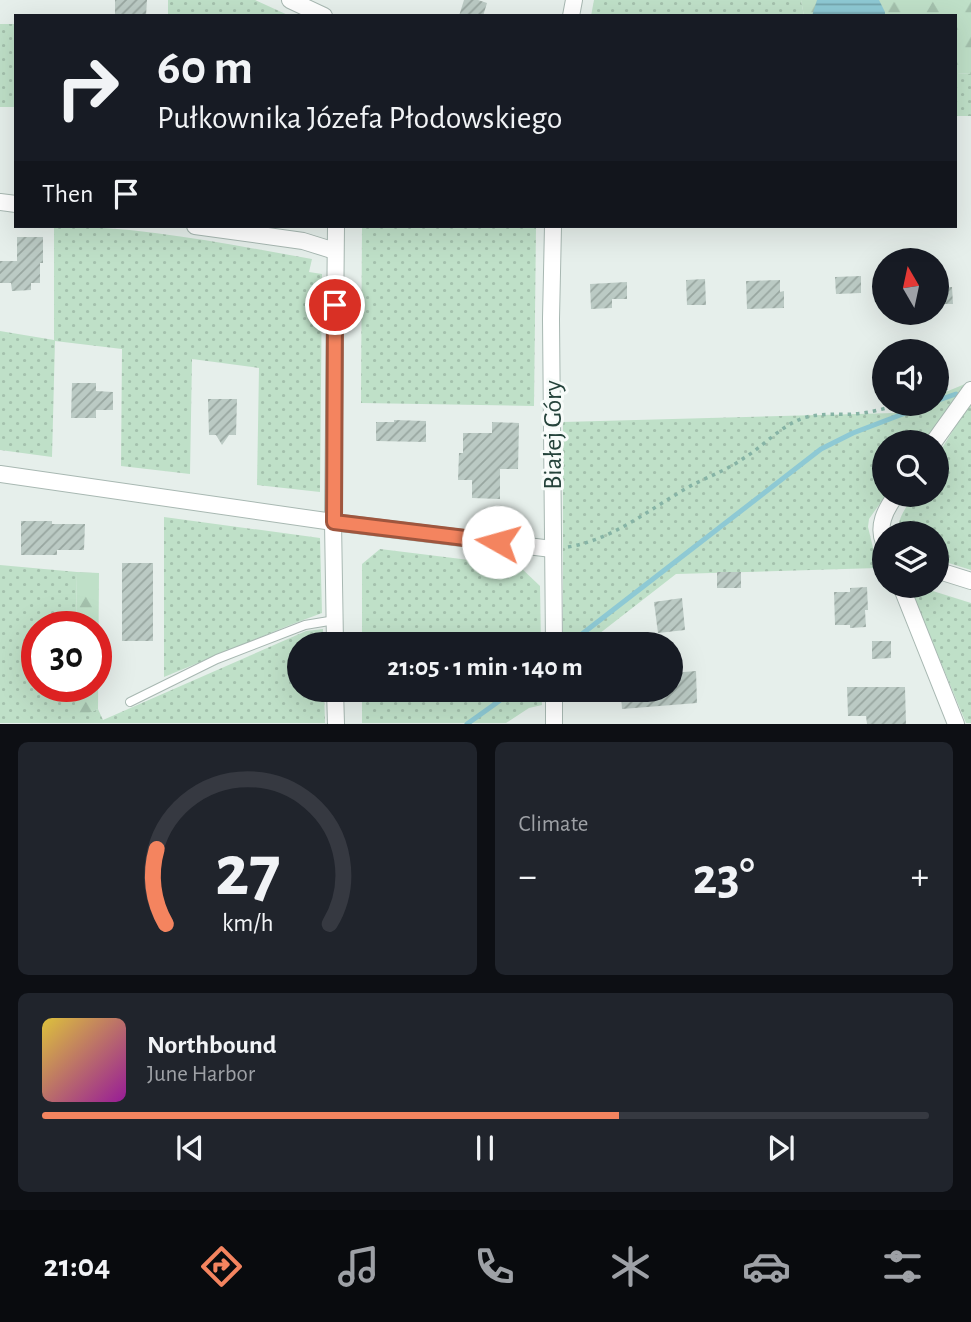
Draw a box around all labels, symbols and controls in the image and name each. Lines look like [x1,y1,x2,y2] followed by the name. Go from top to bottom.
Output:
[42,42,133,133] icon: right
[157,44,253,93] text: 60 m
[157,102,562,134] text: Pułkownika Józefa Płodowskiego
[107,175,145,213] icon: arrive
[42,181,93,207] text: Then
[872,248,948,326] north arrow
[872,248,949,598] map controls
[305,275,365,335] pin
[316,286,354,324] icon: arrive
[872,339,949,416] button: sound
[540,380,566,490] street label: Białej Góry
[872,430,949,507] button: search
[461,505,535,579] position arrow
[872,521,949,598] button: layers
[21,611,112,702] speed limit sign: 30
[387,654,583,680] text: 21:05 · 1 min · 140 m
[519,813,588,836] text: Climate
[214,837,280,910] text: 27
[693,851,755,903] text: 23°
[519,858,537,896] text: −
[911,858,929,896] text: +
[221,911,273,936] text: km/h
[147,1032,276,1058] text: Northbound
[147,1063,255,1086] text: June Harbor
[171,1129,209,1167] icon: previous
[466,1129,504,1167] icon: pause
[762,1129,800,1167] icon: next
[197,1242,246,1291] icon: directions
[334,1242,383,1291] icon: music
[470,1242,519,1291] icon: phone
[606,1242,655,1291] icon: climate
[742,1242,791,1291] icon: car
[878,1242,927,1291] icon: filters
[44,1250,110,1282] text: 21:04

